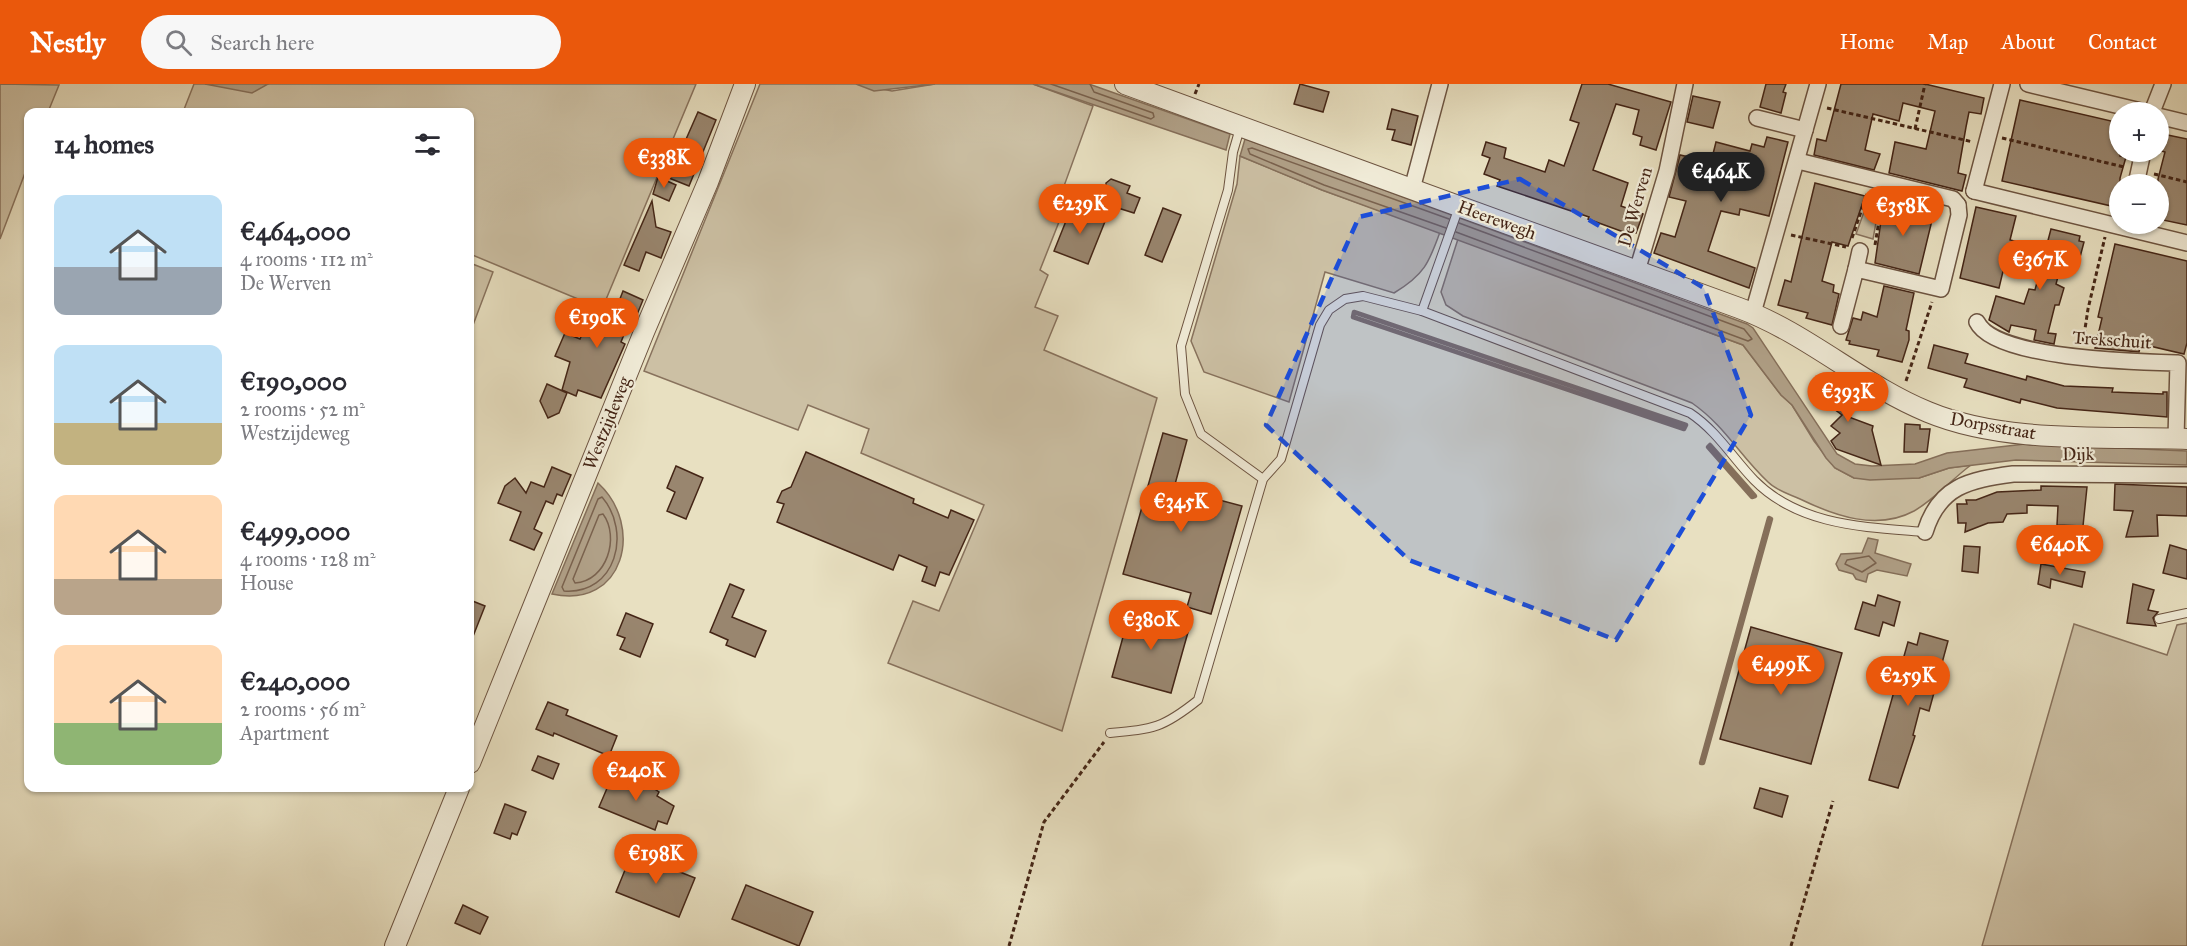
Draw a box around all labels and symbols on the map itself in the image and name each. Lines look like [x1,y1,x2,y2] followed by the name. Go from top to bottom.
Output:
[622,138,706,189] pin: €338K
[1679,152,1763,203] pin: €464K
[1613,164,1657,249] street label: De Werven
[1038,184,1122,235] pin: €239K
[1861,186,1945,237] pin: €358K
[1454,196,1539,245] street label: Heerewegh
[1998,240,2082,291] pin: €367K
[555,298,639,349] pin: €190K
[2072,326,2153,354] street label: Trekschuit
[1806,372,1890,423] pin: €393K
[578,373,637,473] street label: Westzijdeweg
[1948,408,2038,444] street label: Dorpsstraat
[2062,443,2095,465] street label: Dijk
[1139,482,1223,533] pin: €345K
[2018,525,2102,576] pin: €640K
[1109,600,1193,651] pin: €380K
[1739,645,1823,696] pin: €499K
[1866,656,1950,707] pin: €259K
[594,751,678,802] pin: €240K
[614,834,698,885] pin: €198K

